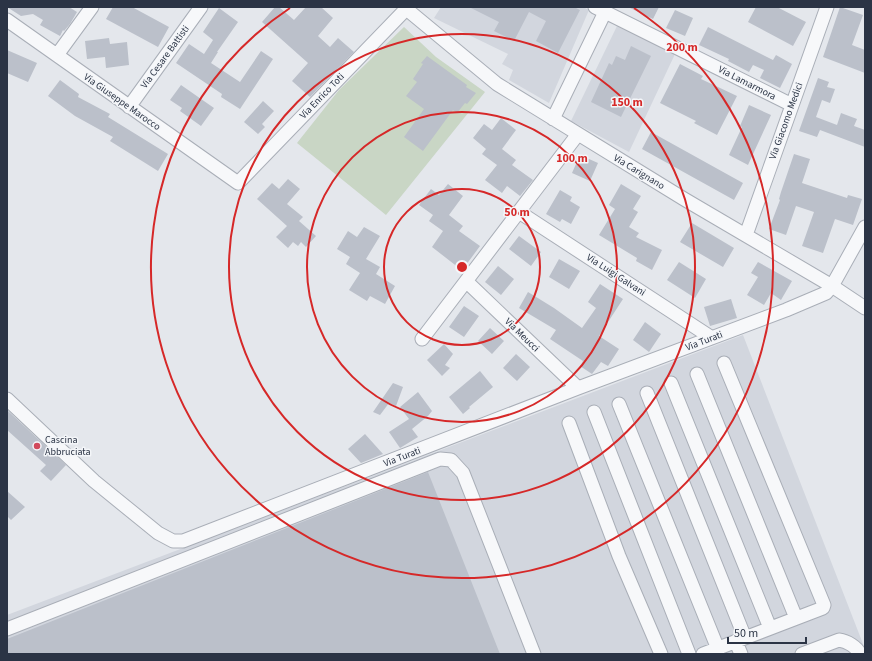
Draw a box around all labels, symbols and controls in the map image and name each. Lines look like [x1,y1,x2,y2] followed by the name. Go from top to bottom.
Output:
[137,23,193,91] street label: Via Cesare Battisti
[666,39,698,56] text: 200 m
[716,62,778,104] street label: Via Lamarmora
[81,70,163,134] street label: Via Giuseppe Marocco
[297,70,347,122] street label: Via Enrico Toti
[766,81,806,161] street label: Via Giacomo Medici
[611,94,643,111] text: 150 m
[556,150,588,167] text: 100 m
[611,151,667,193] street label: Via Carignano
[504,204,530,221] text: 50 m
[584,251,648,299] street label: Via Luigi Galvani
[455,260,469,274] centre of rings
[501,315,543,355] street label: Via Meucci
[683,327,725,355] street label: Via Turati
[45,433,91,459] place label: Cascina Abbruciata
[32,441,42,451] marker: Cascina Abbruciata
[381,443,423,471] street label: Via Turati
[728,619,806,645] scale bar
[734,625,758,642] text: 50 m

